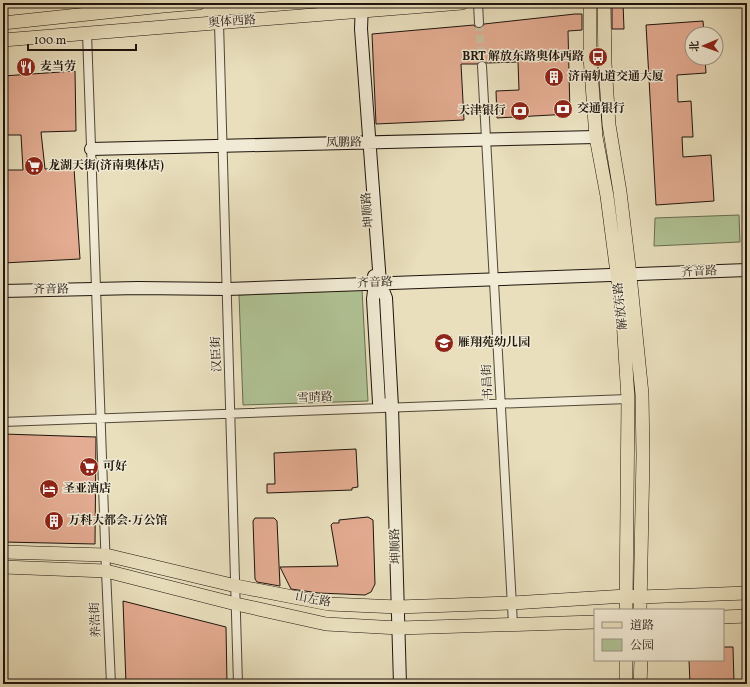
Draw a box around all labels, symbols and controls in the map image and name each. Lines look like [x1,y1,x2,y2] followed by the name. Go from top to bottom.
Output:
[207,12,257,32] street label: 奥体西路
[28,26,136,52] scale bar
[684,26,724,66] north arrow
[34,33,67,49] text: 100 m
[688,41,703,52] text: 北
[587,46,609,68] bus stop icon: BRT 解放东路奥体西路
[462,49,584,65] place label: BRT 解放东路奥体西路
[15,56,37,78] restaurant icon: 麦当劳
[40,59,76,75] place label: 麦当劳
[543,66,565,88] building icon: 济南轨道交通大厦
[568,69,664,85] place label: 济南轨道交通大厦
[552,98,574,120] bank icon: 交通银行
[509,100,531,122] bank icon: 天津银行
[577,101,625,117] place label: 交通银行
[458,103,506,119] place label: 天津银行
[326,135,362,151] street label: 凤鹏路
[23,155,45,177] supermarket icon: 龙湖天街(济南奥体店)
[48,158,164,174] place label: 龙湖天街(济南奥体店)
[358,191,378,229] street label: 坤顺路
[681,263,717,281] street label: 齐音路
[357,274,393,292] street label: 齐音路
[611,281,631,331] street label: 解放东路
[33,282,69,298] street label: 齐音路
[433,332,455,354] school or university icon: 雁翔苑幼儿园
[208,335,226,372] street label: 汉臣街
[458,335,530,351] place label: 雁翔苑幼儿园
[479,363,497,400] street label: 书昌街
[297,389,333,407] street label: 雪晴路
[78,456,100,478] supermarket icon: 可好
[103,459,127,475] place label: 可好
[38,478,60,500] hotel icon: 圣亚酒店
[63,481,111,497] place label: 圣亚酒店
[43,510,65,532] building icon: 万科大都会·万公馆
[68,513,167,529] place label: 万科大都会·万公馆
[387,528,405,564] street label: 坤顺路
[294,589,332,611] street label: 山左路
[87,601,105,638] street label: 养浩街
[594,609,724,661] legend
[630,618,654,634] text: 道路
[630,638,654,654] text: 公园

